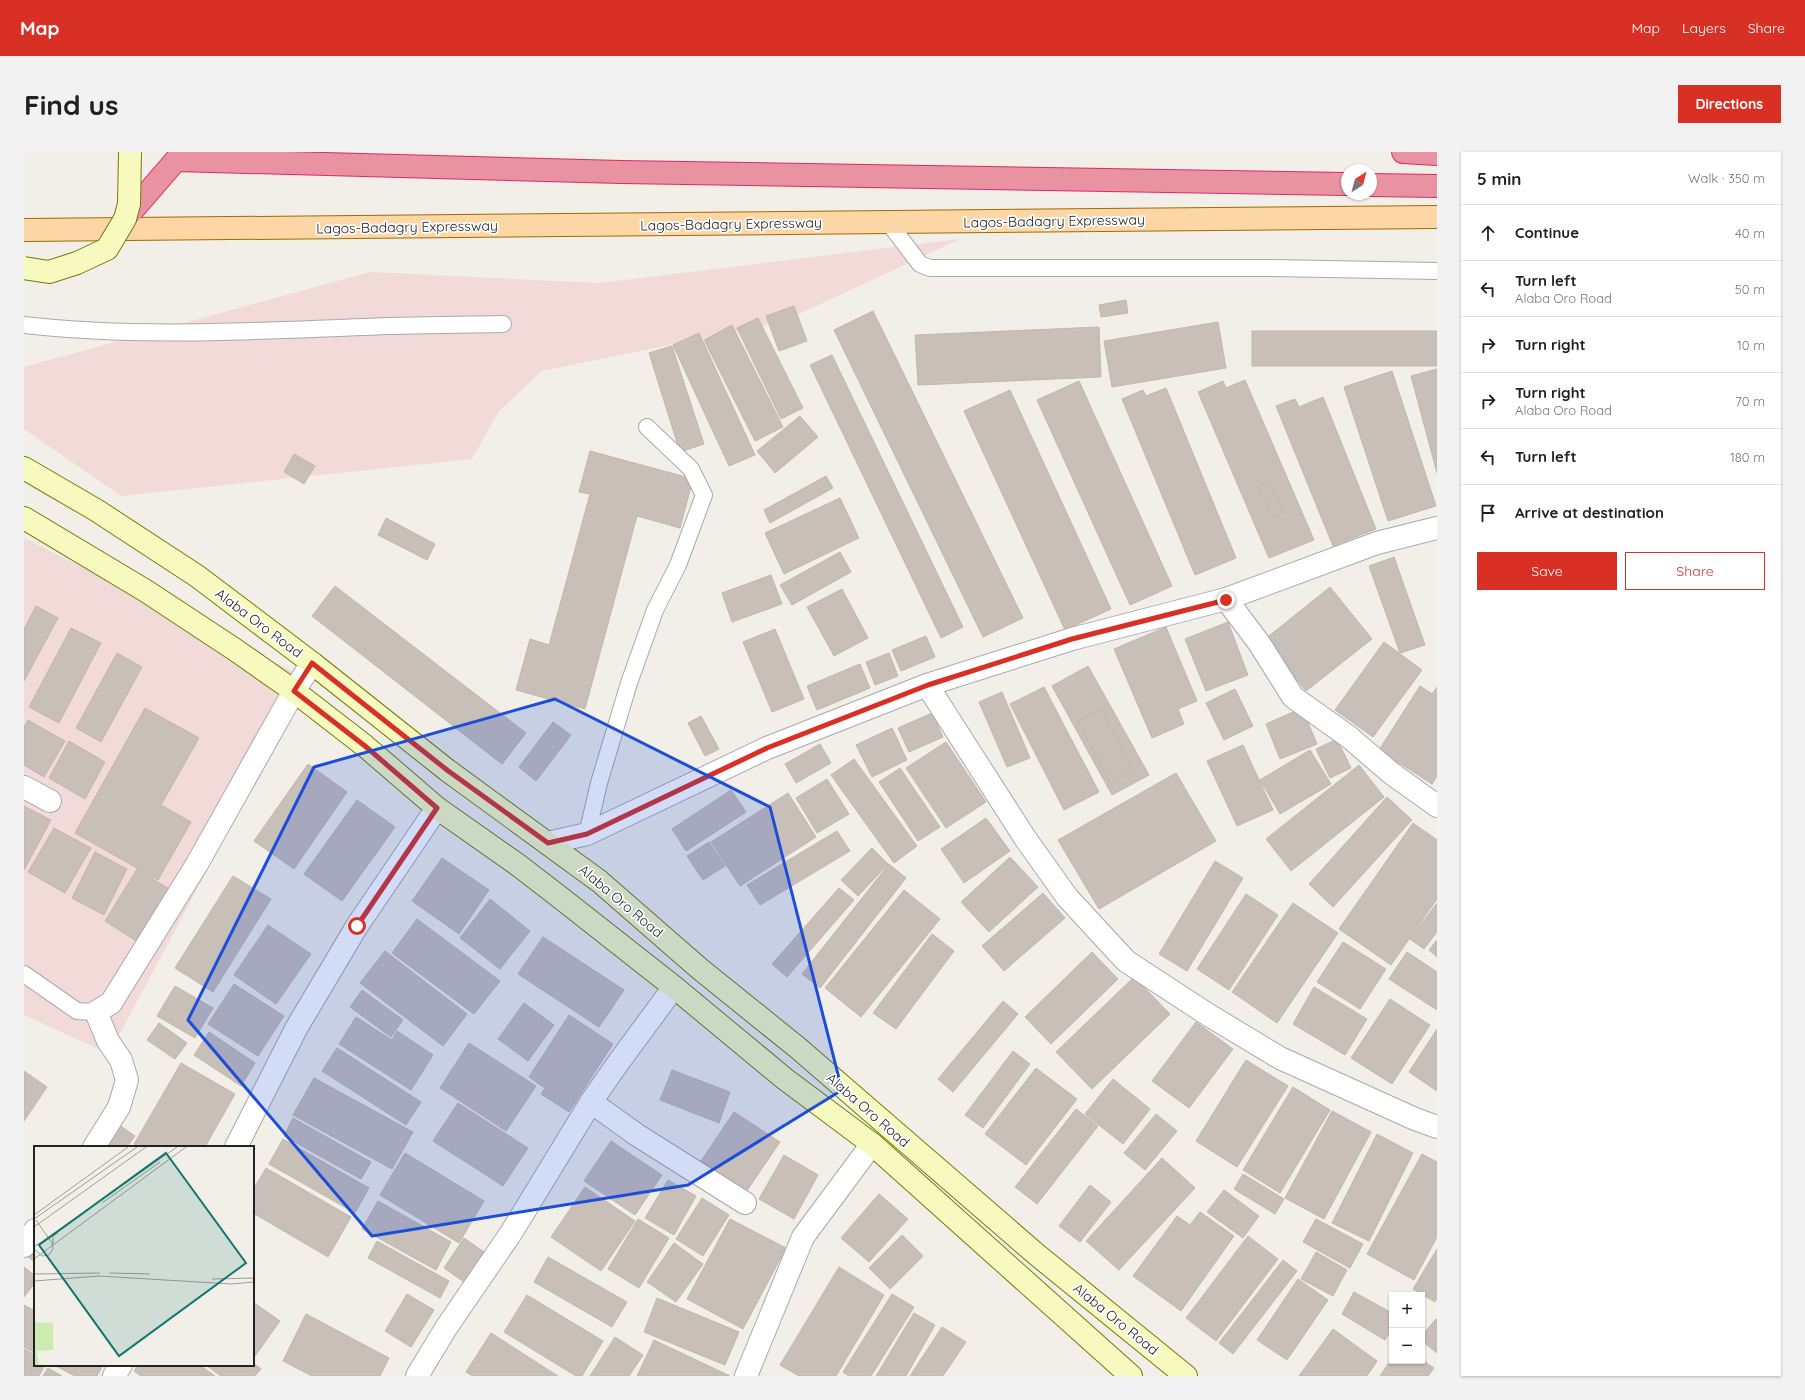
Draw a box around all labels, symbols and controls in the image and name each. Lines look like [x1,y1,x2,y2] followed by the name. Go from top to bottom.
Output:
[20,16,59,40] text: Map
[1631,19,1660,37] text: Map
[1682,19,1726,37] text: Layers
[1748,19,1785,37] text: Share
[1678,85,1781,123] button: Directions
[24,87,118,122] text: Find us
[1341,164,1377,200] north arrow
[1477,168,1521,189] text: 5 min
[1688,170,1765,186] text: Walk · 350 m
[963,210,1145,232] street label: Lagos-Badagry Expressway
[640,213,822,235] street label: Lagos-Badagry Expressway
[316,216,498,238] street label: Lagos-Badagry Expressway
[1477,222,1499,244] icon: ahead
[1515,223,1579,242] text: Continue
[1735,225,1765,241] text: 40 m
[1515,271,1577,290] text: Turn left
[1477,278,1499,300] icon: left
[1735,281,1765,297] text: 50 m
[1515,290,1612,306] text: Alaba Oro Road
[1477,334,1499,356] icon: right
[1515,335,1586,354] text: Turn right
[1737,337,1765,353] text: 10 m
[1515,383,1586,402] text: Turn right
[1477,390,1499,412] icon: right
[1735,393,1765,409] text: 70 m
[1515,402,1612,418] text: Alaba Oro Road
[1477,446,1499,468] icon: left
[1515,447,1577,466] text: Turn left
[1730,449,1765,465] text: 180 m
[1477,502,1499,524] icon: arrive
[1515,503,1664,522] text: Arrive at destination
[1477,552,1617,590] button: Save
[1625,552,1765,590] button: Share
[212,584,306,662] street label: Alaba Oro Road
[1217,591,1235,609] route end
[575,861,667,941] street label: Alaba Oro Road
[348,917,366,935] route start
[823,1069,913,1151] street label: Alaba Oro Road
[34,1146,254,1366] inset map
[1070,1279,1162,1359] street label: Alaba Oro Road
[1389,1292,1425,1364] map controls
[1389,1292,1425,1328] button: +
[1389,1328,1425,1364] button: −

